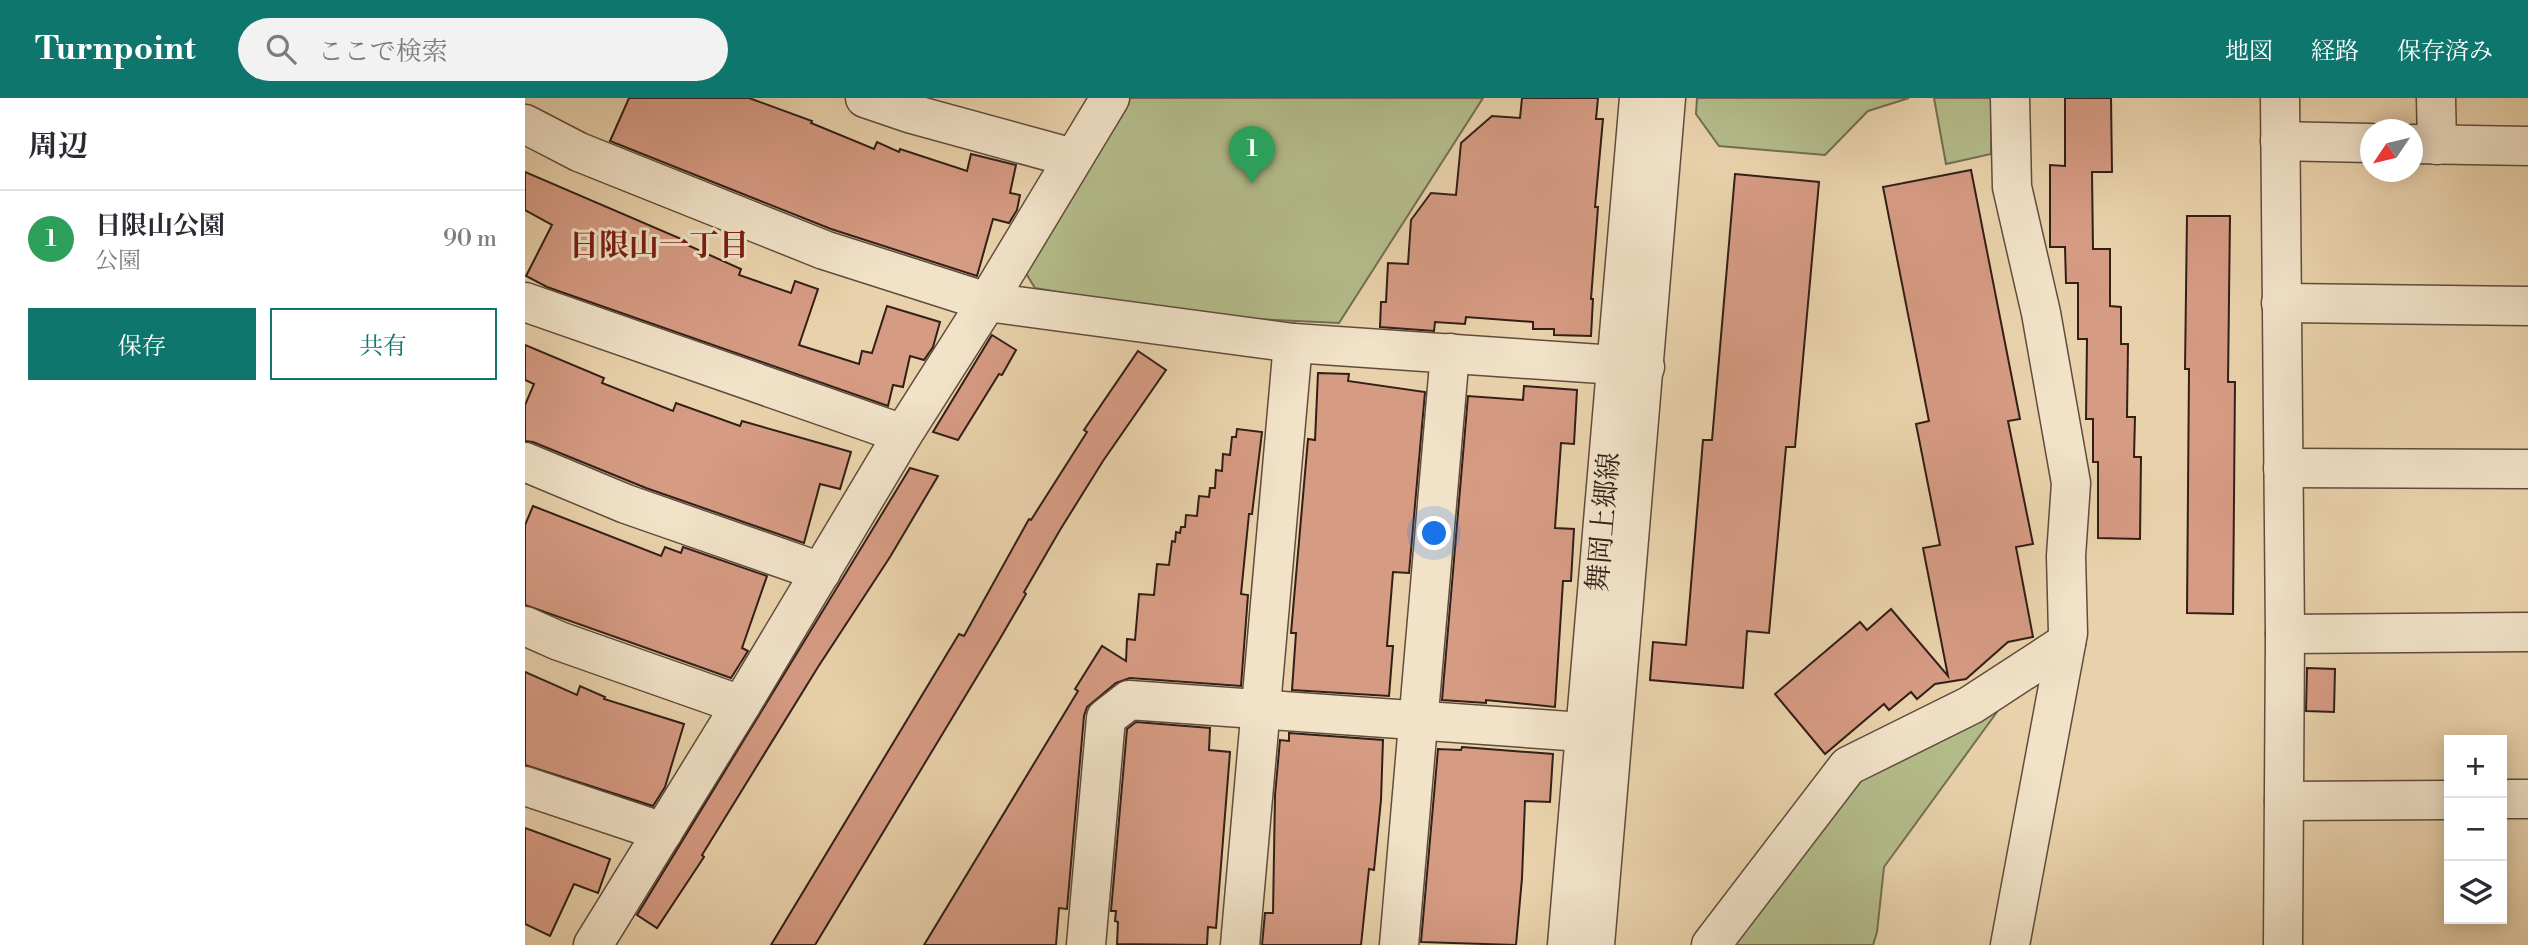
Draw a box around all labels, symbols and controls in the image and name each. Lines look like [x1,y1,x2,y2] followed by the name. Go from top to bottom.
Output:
[238,18,728,81] search box
[35,29,196,70] text: Turnpoint
[262,30,300,68] icon: search
[318,36,448,68] text: ここで検索
[2225,37,2273,67] text: 地図
[2311,37,2359,67] text: 経路
[2397,37,2493,67] text: 保存済み
[2360,119,2423,182] north arrow
[1229,126,1275,184] pin: 1
[28,128,88,166] text: 周辺
[95,210,225,242] text: 日限山公園
[45,225,57,253] text: 1
[443,225,497,253] text: 90 m
[569,227,749,265] district label: 日限山一丁目
[95,247,141,275] text: 公園
[28,308,256,380] button: 保存
[270,308,497,380] button: 共有
[1580,451,1628,593] street label: 舞岡上郷線
[1417,516,1451,550] your location
[2444,735,2507,924] map controls
[2444,735,2507,798] button: +
[2444,798,2507,861] button: −
[2444,861,2507,924] button: layers

